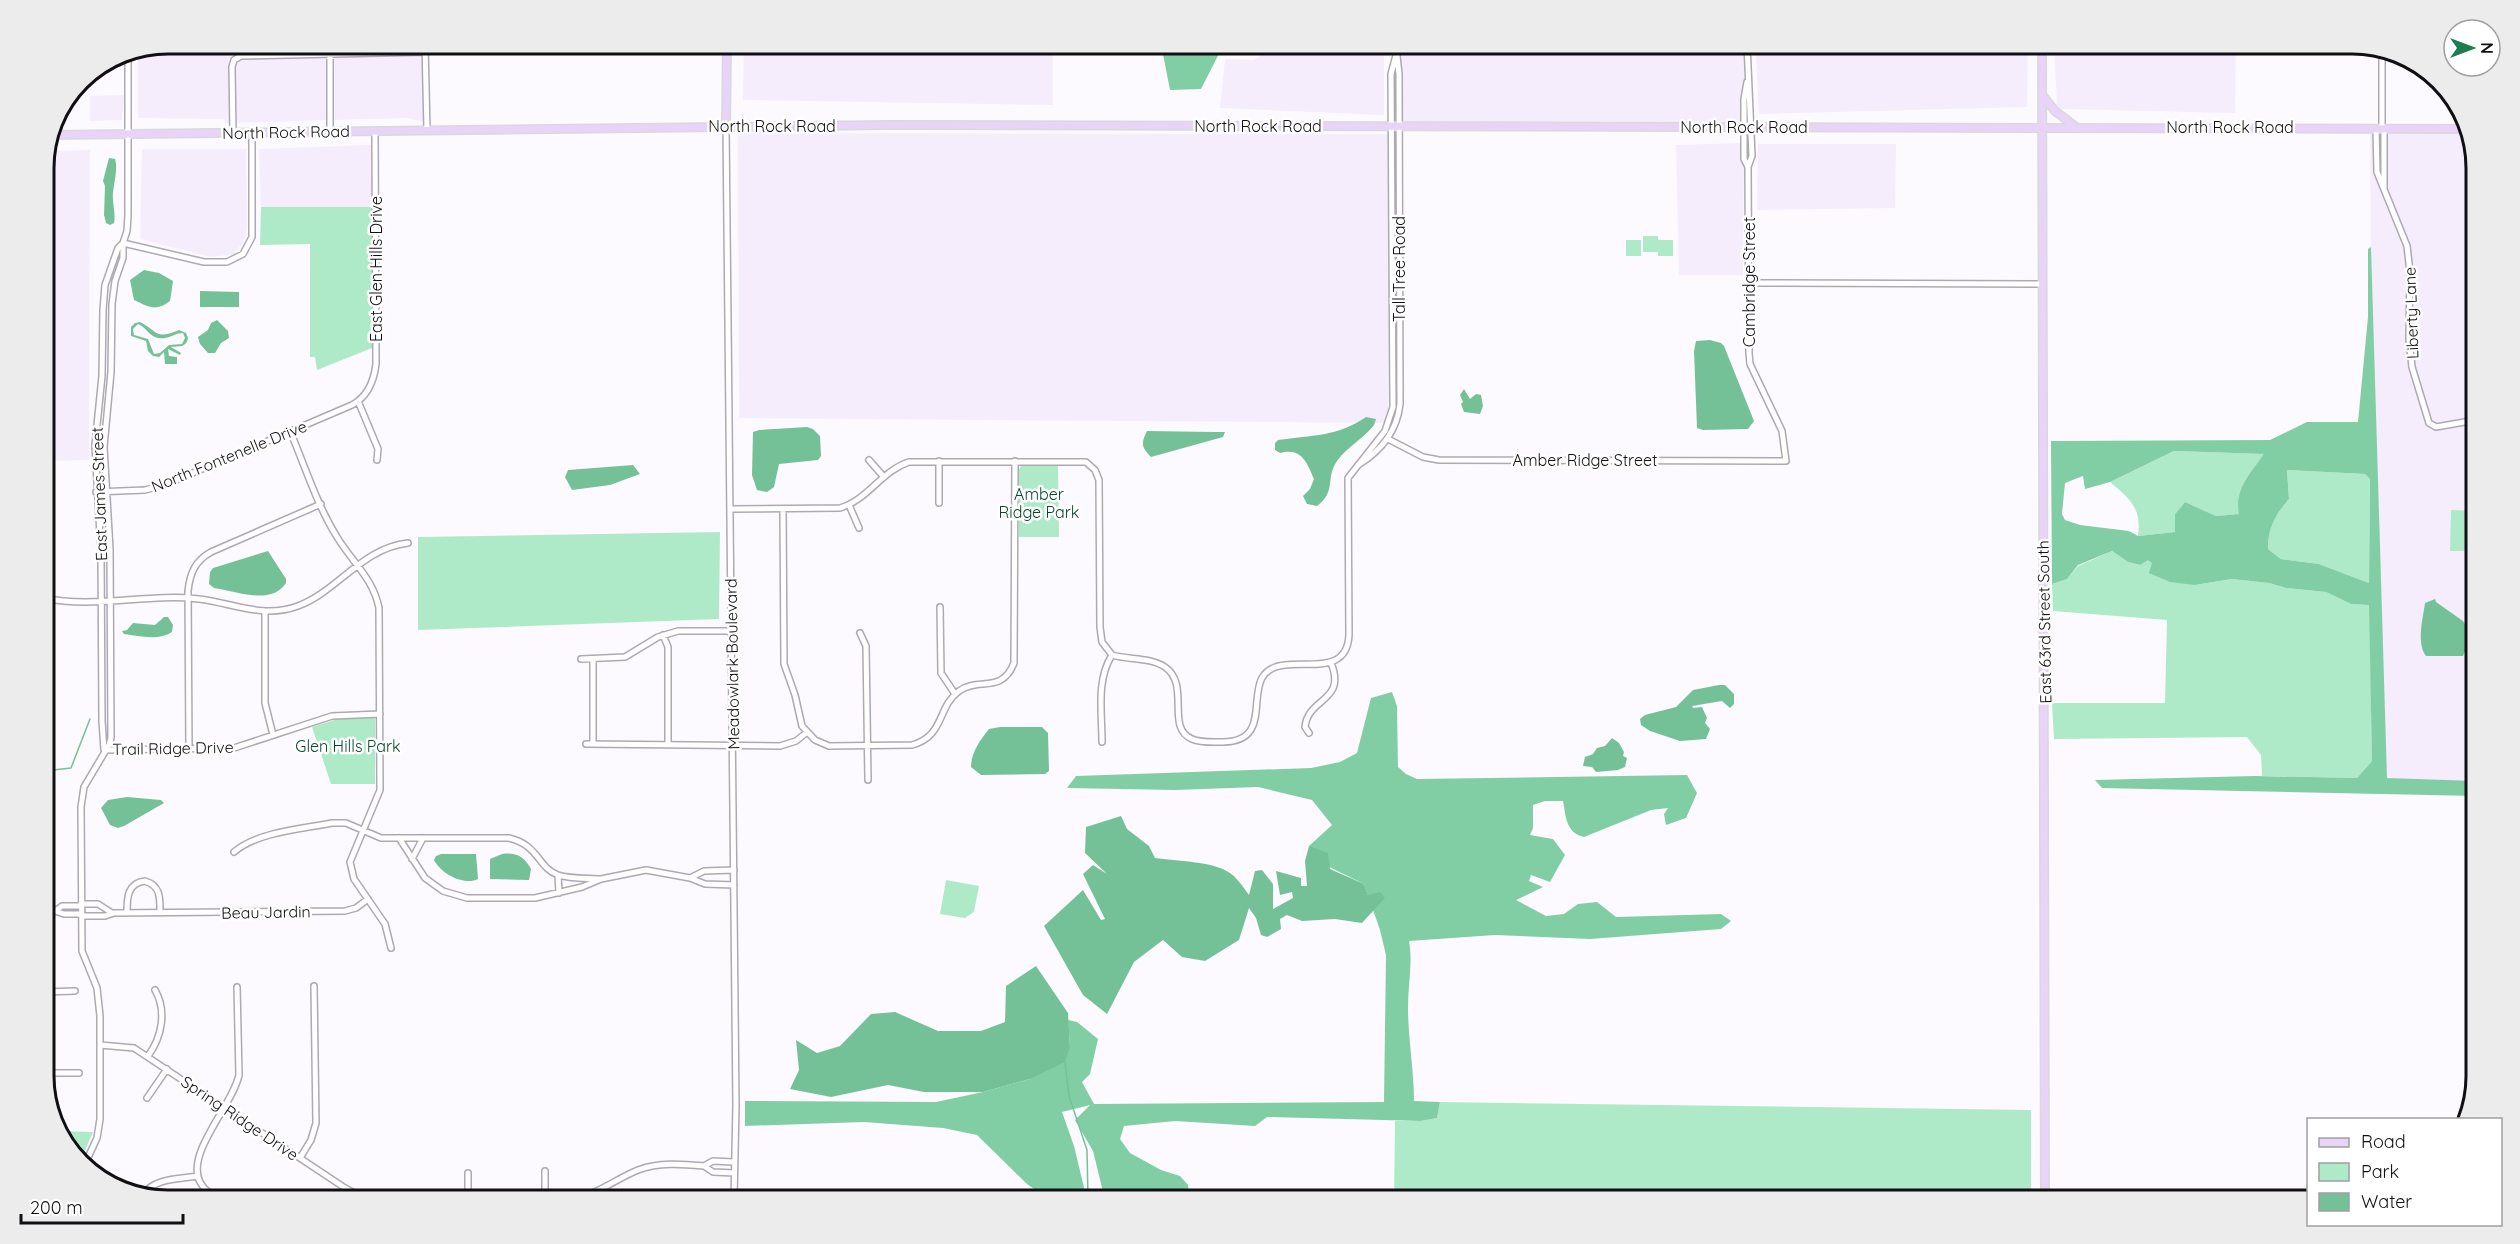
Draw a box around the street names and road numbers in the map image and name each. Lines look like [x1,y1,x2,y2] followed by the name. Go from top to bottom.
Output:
[708,116,836,136] street label: North Rock Road
[1194,116,1322,136] street label: North Rock Road
[1680,117,1808,137] street label: North Rock Road
[2166,117,2294,137] street label: North Rock Road
[222,121,350,143] street label: North Rock Road
[366,196,386,342] street label: East Glen Hills Drive
[1389,216,1409,322] street label: Tall Tree Road
[1739,217,1759,347] street label: Cambridge Street
[2399,267,2423,359] street label: Liberty Lane
[148,416,310,496] street label: North Fontenelle Drive
[87,427,111,561] street label: East James Street
[1513,450,1657,470] street label: Amber Ridge Street
[2033,540,2055,704] street label: East 63rd Street South
[721,578,743,750] street label: Meadowlark Boulevard
[112,737,234,759] street label: Trail Ridge Drive
[221,901,311,923] street label: Beau Jardin
[177,1071,303,1165] street label: Spring Ridge Drive

